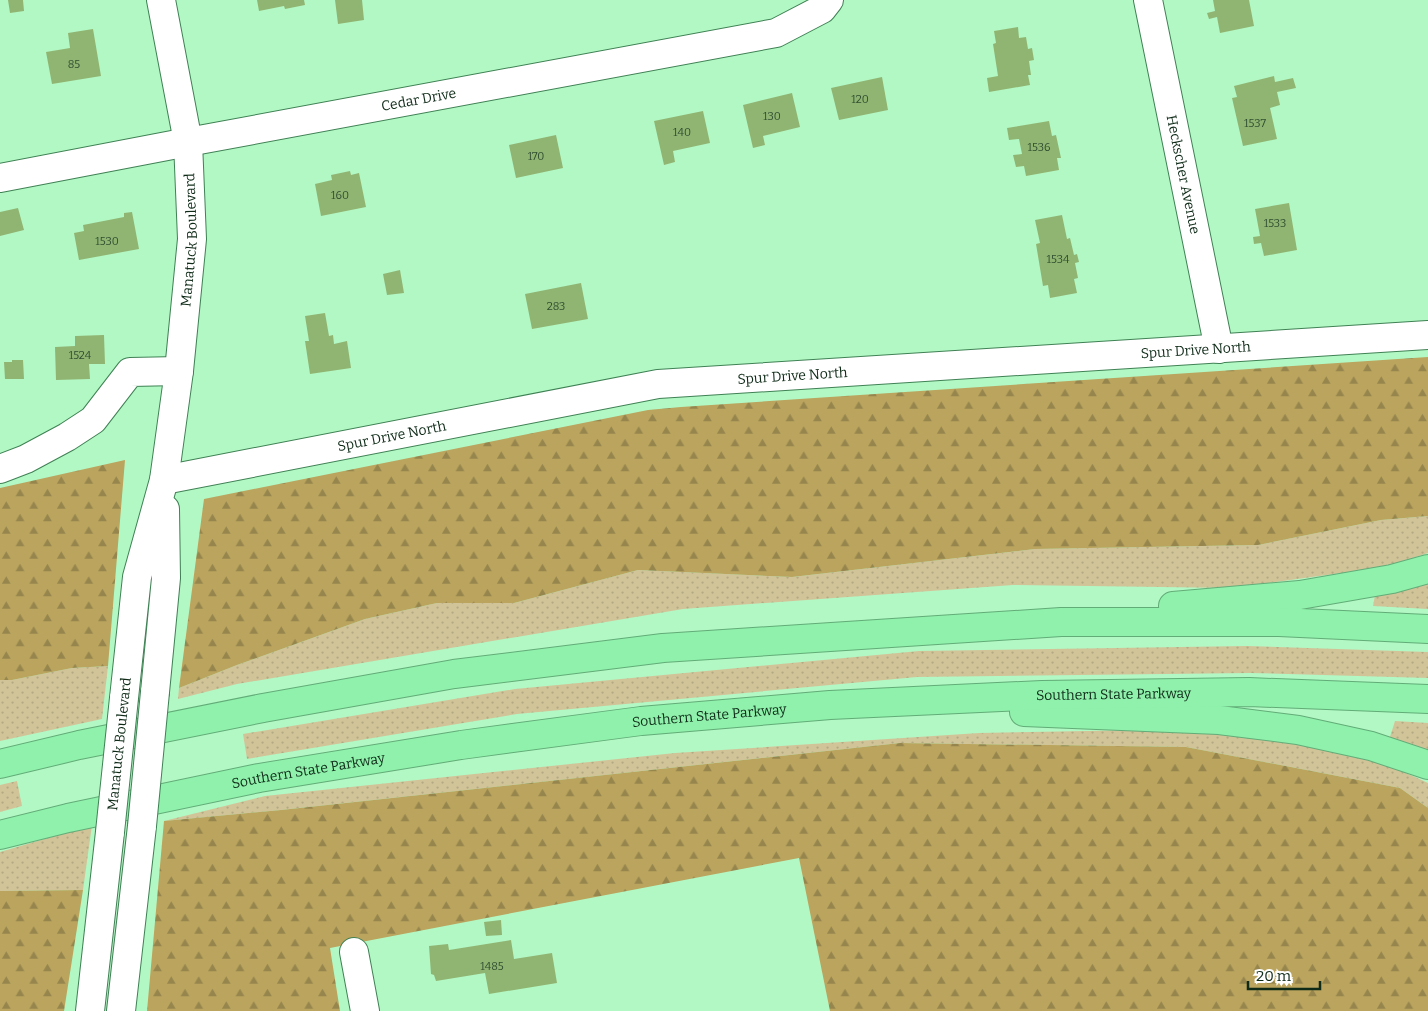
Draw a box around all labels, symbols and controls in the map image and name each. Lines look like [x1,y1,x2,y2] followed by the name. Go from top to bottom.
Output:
[68,58,80,71] house number: 85
[380,84,458,115] street label: Cedar Drive
[851,93,869,106] house number: 120
[763,110,781,123] house number: 130
[1163,113,1203,236] street label: Heckscher Avenue
[1244,117,1266,130] house number: 1537
[673,126,691,139] house number: 140
[1028,141,1050,154] house number: 1536
[528,150,544,163] house number: 170
[177,173,201,308] street label: Manatuck Boulevard
[331,189,349,202] house number: 160
[1264,217,1286,230] house number: 1533
[95,235,119,248] house number: 1530
[1047,253,1070,266] house number: 1534
[547,300,565,313] house number: 283
[1140,338,1252,362] street label: Spur Drive North
[69,349,92,362] house number: 1524
[737,364,848,388] street label: Spur Drive North
[336,417,448,455] street label: Spur Drive North
[104,677,135,811] street label: Manatuck Boulevard
[1036,685,1192,704] street label: Southern State Parkway
[631,701,788,731] street label: Southern State Parkway
[230,749,387,793] street label: Southern State Parkway
[1248,958,1320,990] scale bar
[480,960,504,973] house number: 1485
[1256,967,1292,985] text: 20 m

